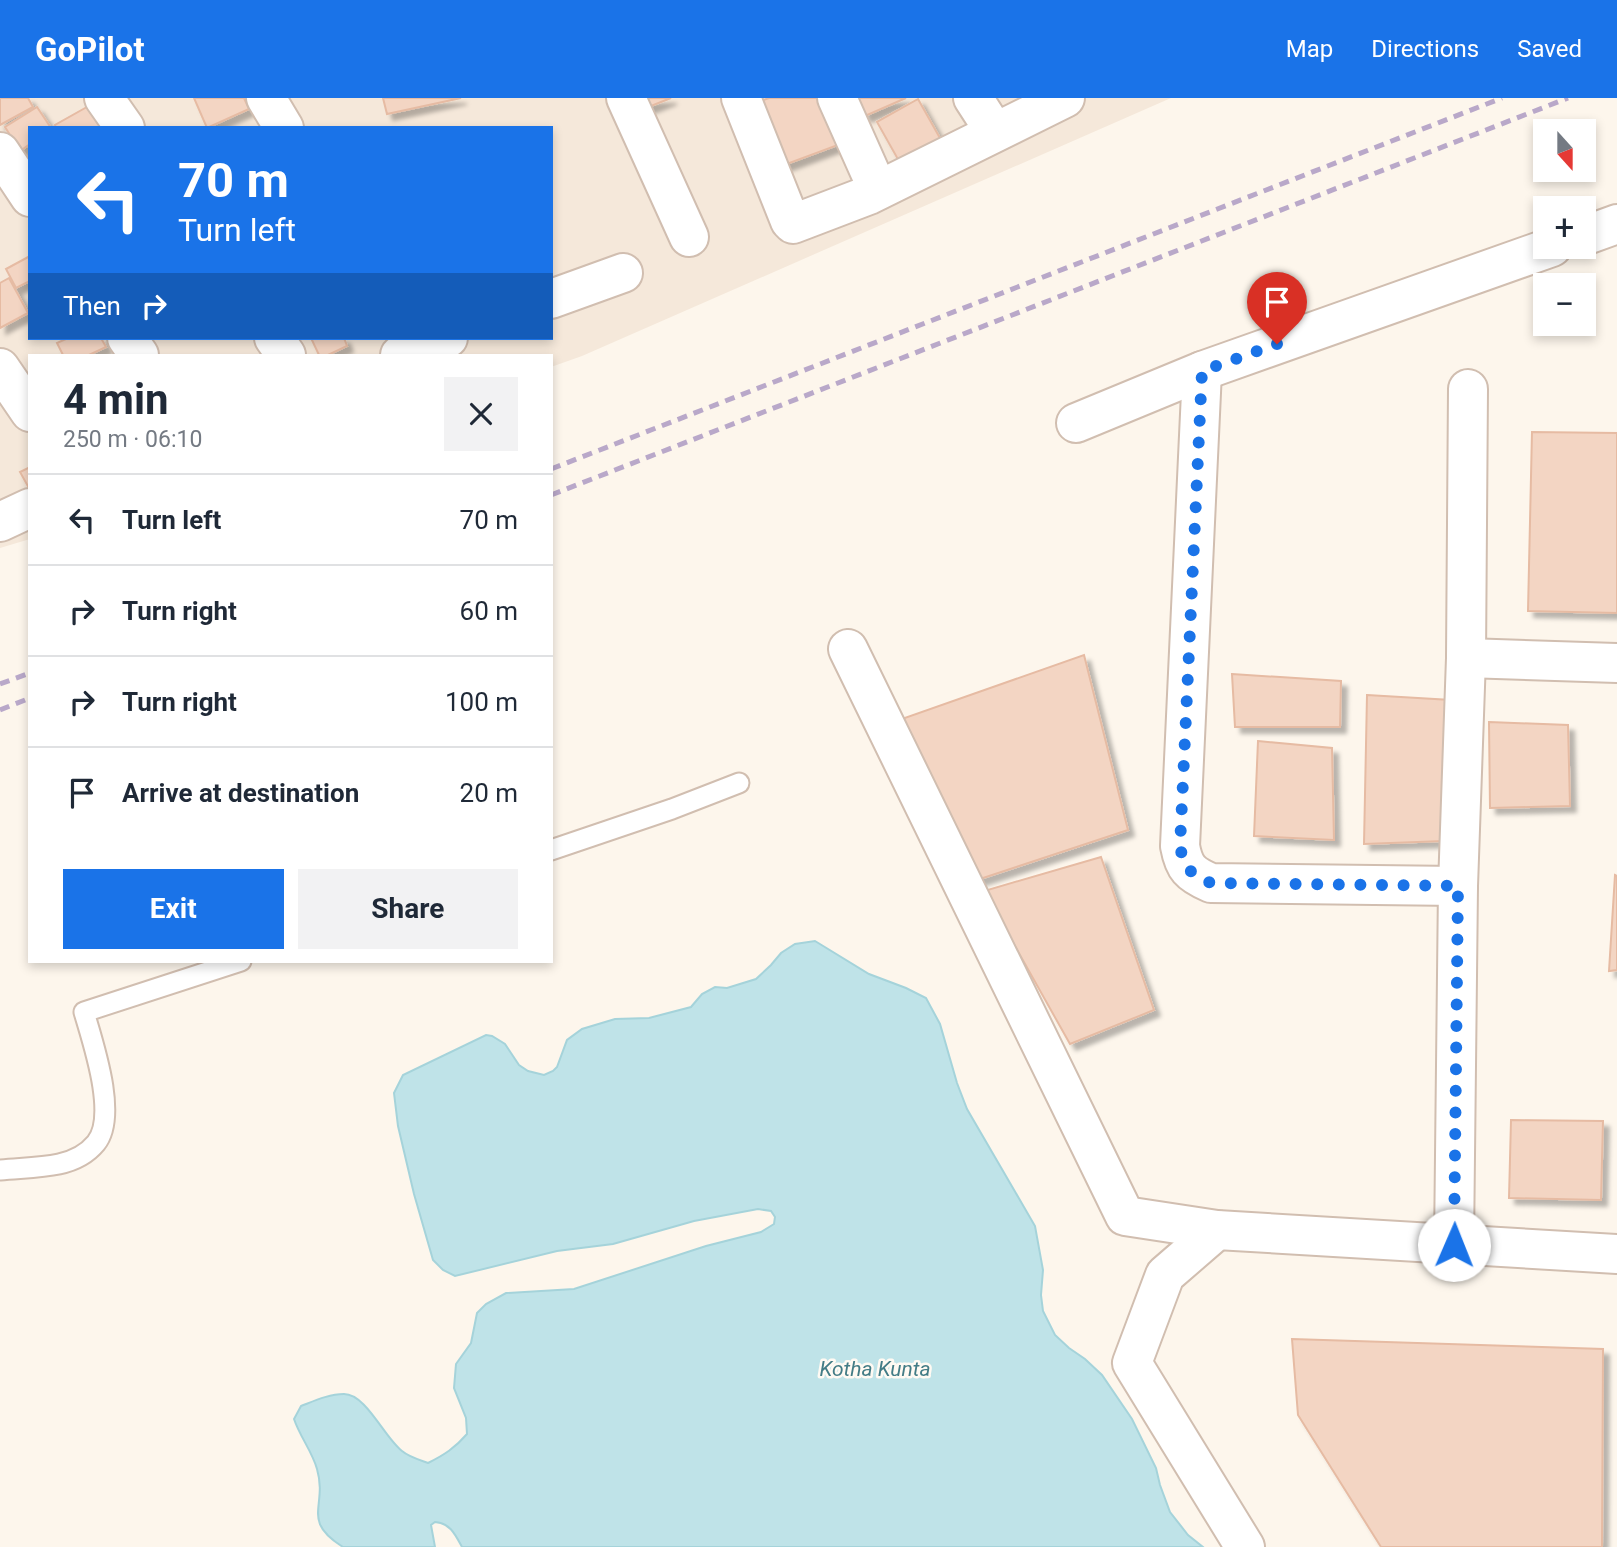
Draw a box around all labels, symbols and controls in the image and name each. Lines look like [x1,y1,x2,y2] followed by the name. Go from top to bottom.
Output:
[35,30,145,69] text: GoPilot
[1286,35,1333,63] text: Map
[1371,35,1479,63] text: Directions
[1517,35,1582,63] text: Saved
[1533,119,1596,182] north arrow
[1533,119,1596,336] map controls
[178,152,289,209] text: 70 m
[63,154,154,245] icon: left
[1533,196,1596,259] button: +
[178,211,296,249] text: Turn left
[1247,272,1307,344] pin
[1533,273,1596,336] button: −
[1258,283,1296,321] icon: arrive
[135,287,173,325] icon: right
[63,291,121,321] text: Then
[63,375,169,424] text: 4 min
[444,377,518,451] button: close
[63,426,202,453] text: 250 m · 06:10
[63,501,101,539] icon: left
[122,505,221,535] text: Turn left
[460,505,518,535] text: 70 m
[63,592,101,630] icon: right
[122,596,237,626] text: Turn right
[460,596,518,626] text: 60 m
[63,683,101,721] icon: right
[122,687,237,717] text: Turn right
[445,687,518,717] text: 100 m
[63,774,101,812] icon: arrive
[122,778,359,808] text: Arrive at destination
[460,778,518,808] text: 20 m
[63,869,284,949] button: Exit
[298,869,518,949] button: Share
[1417,1208,1491,1282] position arrow
[819,1357,931,1381] water label: Kotha Kunta

